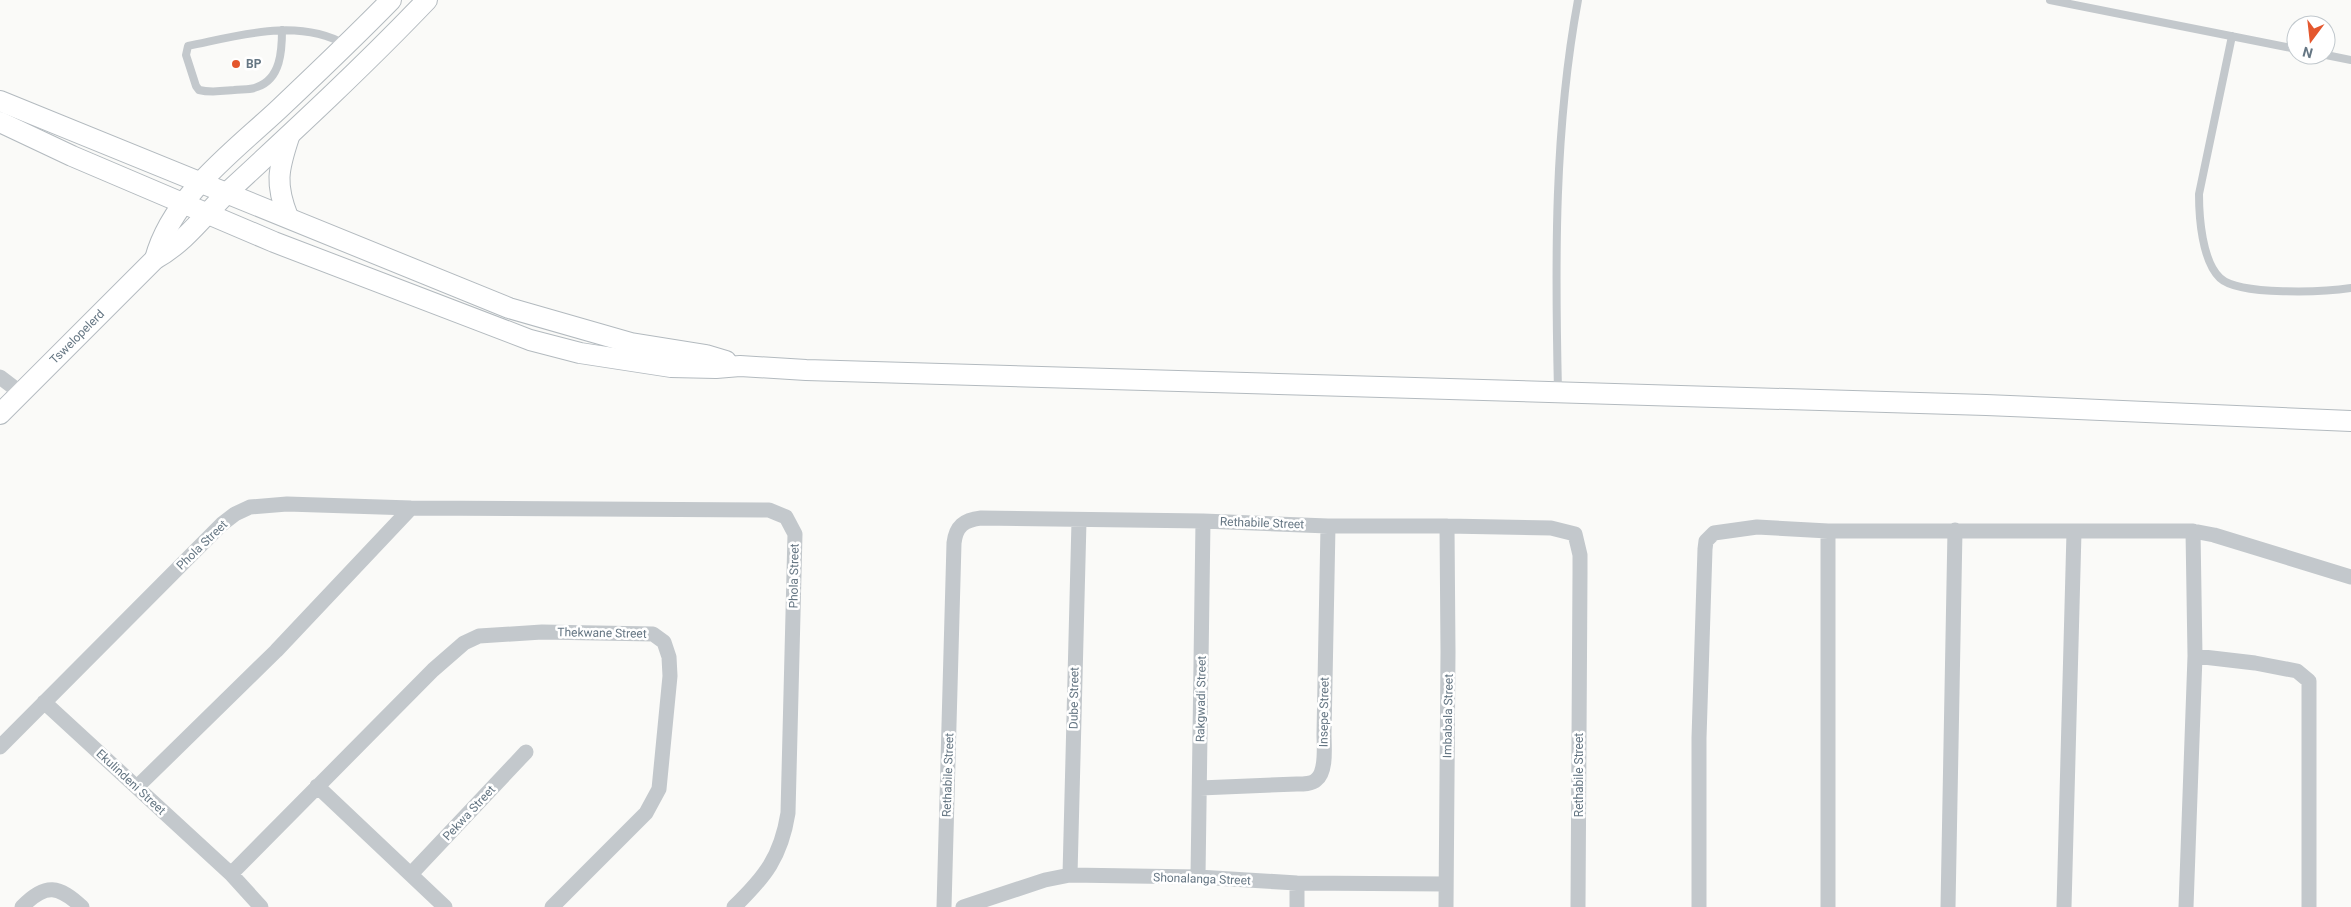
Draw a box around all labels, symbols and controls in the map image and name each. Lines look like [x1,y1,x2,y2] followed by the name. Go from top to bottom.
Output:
[2286,15,2336,65] north arrow
[2301,44,2314,62] text: N
[246,57,262,71] place label: BP
[230,58,242,70] marker: BP
[47,307,107,367] street label: Tswelopelerd
[1220,515,1304,531] street label: Rethabile Street
[174,517,230,573] street label: Phola Street
[786,543,802,609] street label: Phola Street
[557,625,647,641] street label: Thekwane Street
[1193,656,1209,742] street label: Rakgwadi Street
[1066,667,1082,729] street label: Dube Street
[1440,674,1456,758] street label: Imbabala Street
[1316,677,1332,747] street label: Insepe Street
[940,733,956,817] street label: Rethabile Street
[1572,733,1586,817] street label: Rethabile Street
[94,746,168,818] street label: Ekulindeni Street
[440,783,498,843] street label: Pekwa Street
[1153,870,1251,888] street label: Shonalanga Street

